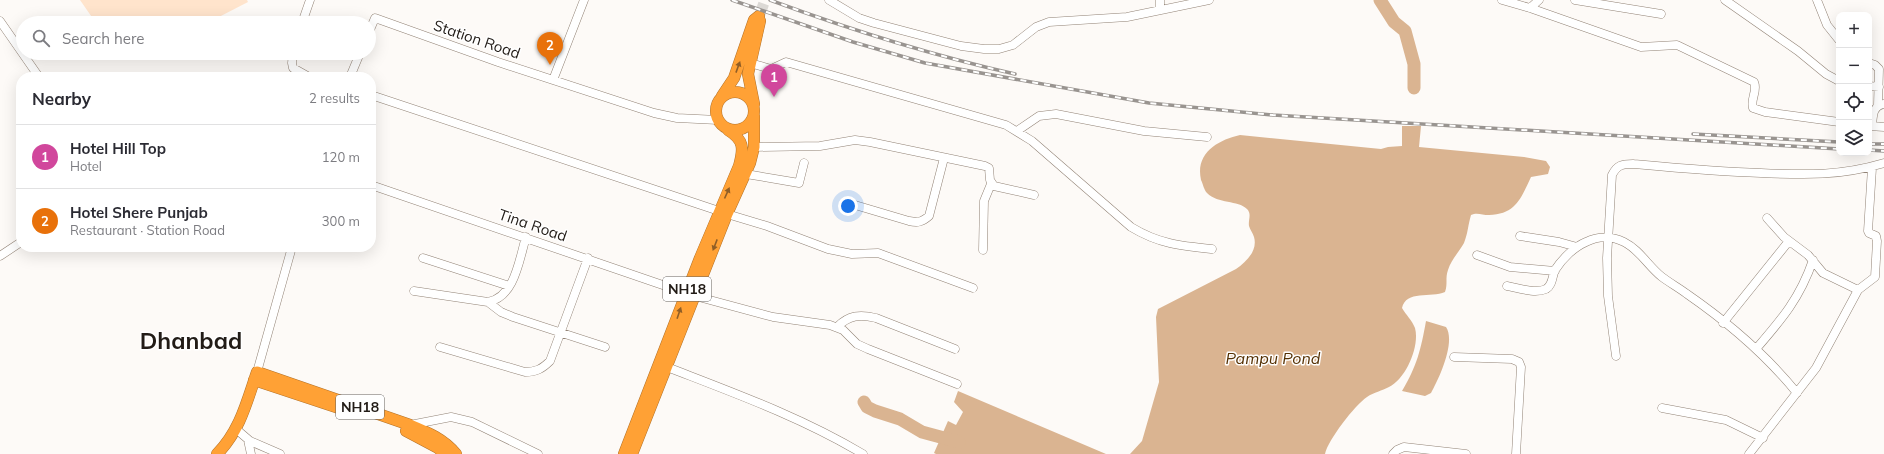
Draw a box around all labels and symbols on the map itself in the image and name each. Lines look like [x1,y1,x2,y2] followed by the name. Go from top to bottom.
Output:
[431,15,523,63] street label: Station Road
[537,32,563,65] pin: 2
[735,61,741,73] one-way arrow
[761,64,787,97] pin: 1
[724,187,731,199] one-way arrow
[838,196,858,216] your location
[496,204,570,246] street label: Tina Road
[712,239,718,250] one-way arrow
[663,277,711,301] road number: NH18
[676,307,682,319] one-way arrow
[140,326,242,355] district label: Dhanbad
[1226,348,1321,368] water label: Pampu Pond
[336,395,384,419] road number: NH18

